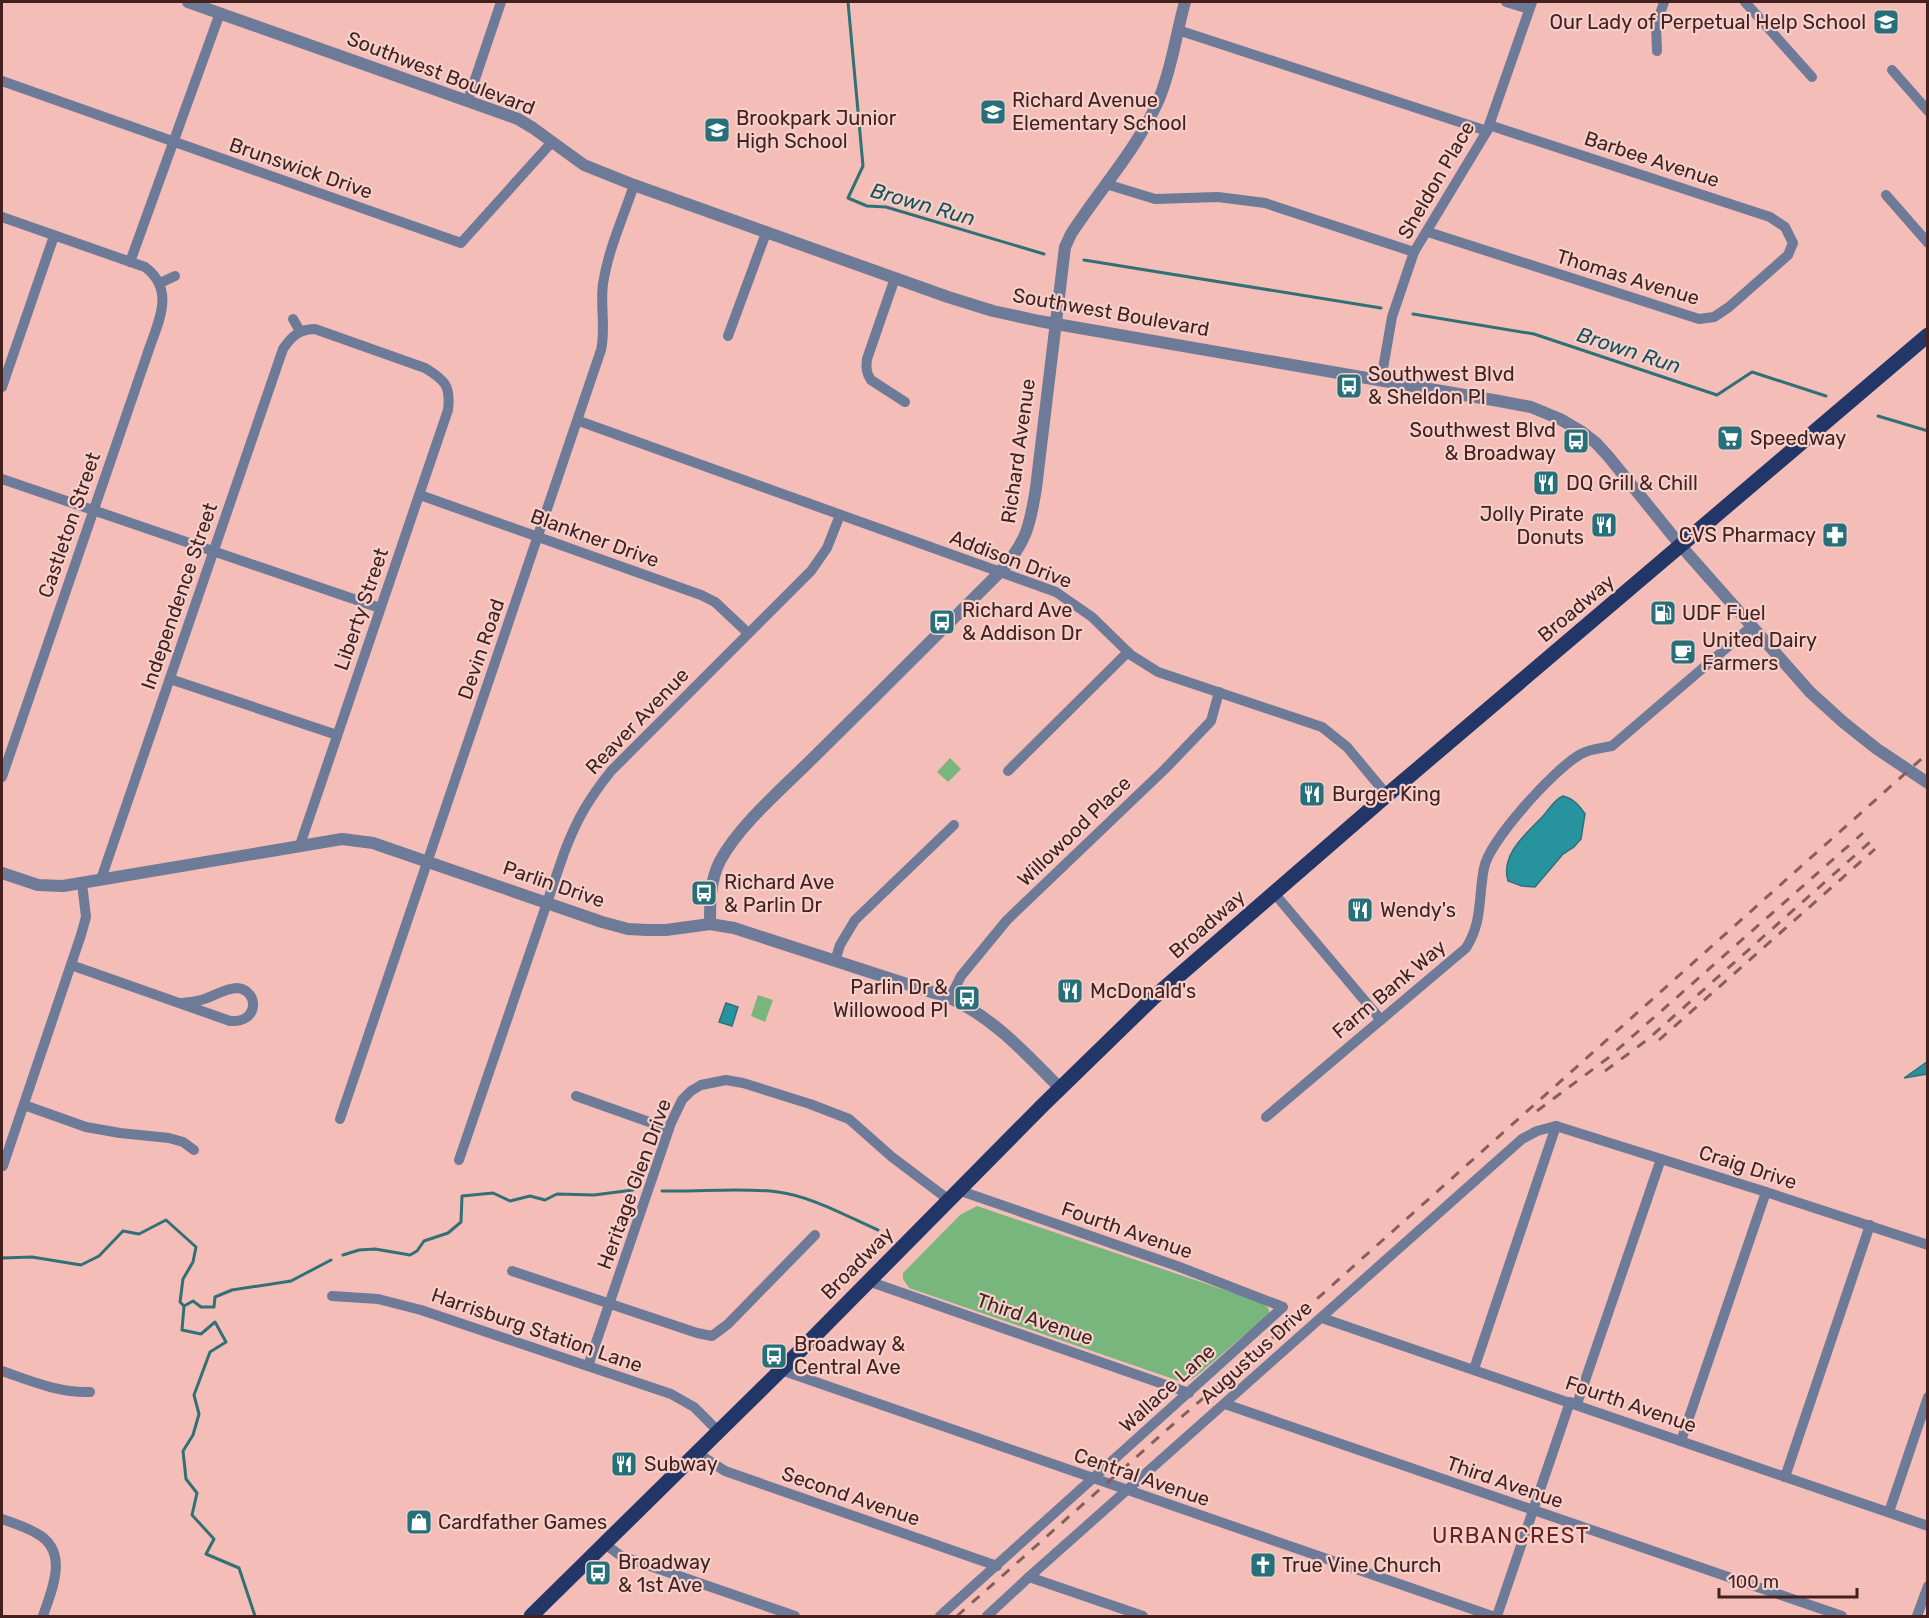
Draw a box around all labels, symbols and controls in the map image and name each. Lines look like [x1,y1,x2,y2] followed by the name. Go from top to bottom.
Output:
[1871,7,1901,37] school or university icon: Our Lady of Perpetual Help School
[1549,10,1866,34] place label: Our Lady of Perpetual Help School
[344,26,538,120] street label: Southwest Boulevard
[1012,88,1187,135] place label: Richard Avenue Elementary School
[978,97,1008,127] school or university icon: Richard Avenue Elementary School
[736,106,897,153] place label: Brookpark Junior High School
[702,115,732,145] school or university icon: Brookpark Junior High School
[1393,117,1479,243] street label: Sheldon Place
[1581,126,1723,192] street label: Barbee Avenue
[226,132,376,204] street label: Brunswick Drive
[868,177,978,231] water label: Brown Run
[1554,244,1702,310] street label: Thomas Avenue
[1011,283,1211,341] street label: Southwest Boulevard
[1574,321,1684,379] water label: Brown Run
[1368,362,1515,409] place label: Southwest Blvd & Sheldon Pl
[1334,371,1364,401] bus stop icon: Southwest Blvd & Sheldon Pl
[996,377,1040,525] street label: Richard Avenue
[1409,418,1556,465] place label: Southwest Blvd & Broadway
[1715,423,1745,453] supermarket icon: Speedway
[1561,426,1591,456] bus stop icon: Southwest Blvd & Broadway
[1750,426,1846,450] place label: Speedway
[33,449,105,601] street label: Castleton Street
[1531,468,1561,498] restaurant icon: DQ Grill & Chill
[1566,471,1698,495] place label: DQ Grill & Chill
[136,499,222,693] street label: Independence Street
[1480,502,1584,549] place label: Jolly Pirate Donuts
[527,504,663,572] street label: Blankner Drive
[1589,510,1619,540] restaurant icon: Jolly Pirate Donuts
[1820,520,1850,550] pharmacy icon: CVS Pharmacy
[1679,523,1816,547] place label: CVS Pharmacy
[947,525,1075,593] street label: Addison Drive
[329,544,393,673] street label: Liberty Street
[1533,569,1619,647] street label: Broadway
[453,595,509,703] street label: Devin Road
[962,598,1083,645] place label: Richard Ave & Addison Dr
[1648,598,1678,628] fuel station icon: UDF Fuel
[1682,601,1766,625] place label: UDF Fuel
[927,607,957,637] bus stop icon: Richard Ave & Addison Dr
[1702,628,1817,675] place label: United Dairy Farmers
[1668,637,1698,667] cafe icon: United Dairy Farmers
[580,663,694,779] street label: Reaver Avenue
[1012,771,1136,891] street label: Willowood Place
[1297,779,1327,809] restaurant icon: Burger King
[1332,782,1441,806] place label: Burger King
[500,855,608,913] street label: Parlin Drive
[724,870,835,917] place label: Richard Ave & Parlin Dr
[689,878,719,908] bus stop icon: Richard Ave & Parlin Dr
[1164,885,1250,963] street label: Broadway
[1345,895,1375,925] restaurant icon: Wendy's
[1380,898,1456,922] place label: Wendy's
[1327,934,1451,1044] street label: Farm Bank Way
[833,975,948,1022] place label: Parlin Dr & Willowood Pl
[1055,976,1085,1006] restaurant icon: McDonald's
[1090,979,1196,1003] place label: McDonald's
[952,983,982,1013] bus stop icon: Parlin Dr & Willowood Pl
[592,1095,676,1273] street label: Heritage Glen Drive
[1696,1140,1800,1194] street label: Craig Drive
[1058,1196,1196,1264] street label: Fourth Avenue
[816,1222,898,1304] street label: Broadway
[428,1283,646,1377] street label: Harrisburg Station Lane
[973,1288,1097,1350] street label: Third Avenue
[1195,1295,1317,1409] street label: Augustus Drive
[794,1332,905,1379] place label: Broadway & Central Ave
[1114,1339,1220,1437] street label: Wallace Lane
[759,1341,789,1371] bus stop icon: Broadway & Central Ave
[1562,1370,1700,1438] street label: Fourth Avenue
[1071,1443,1213,1511] street label: Central Avenue
[609,1449,639,1479] restaurant icon: Subway
[1443,1451,1567,1513] street label: Third Avenue
[644,1452,718,1476] place label: Subway
[779,1461,923,1531] street label: Second Avenue
[404,1507,434,1537] shop icon: Cardfather Games
[438,1510,607,1534] place label: Cardfather Games
[1432,1522,1590,1549] district label: URBANCREST
[618,1550,711,1597] place label: Broadway & 1st Ave
[1248,1550,1278,1580] church icon: True Vine Church
[1282,1553,1441,1577] place label: True Vine Church
[583,1558,613,1588] bus stop icon: Broadway & 1st Ave
[1719,1561,1857,1599] scale bar
[1728,1571,1779,1593] text: 100 m

